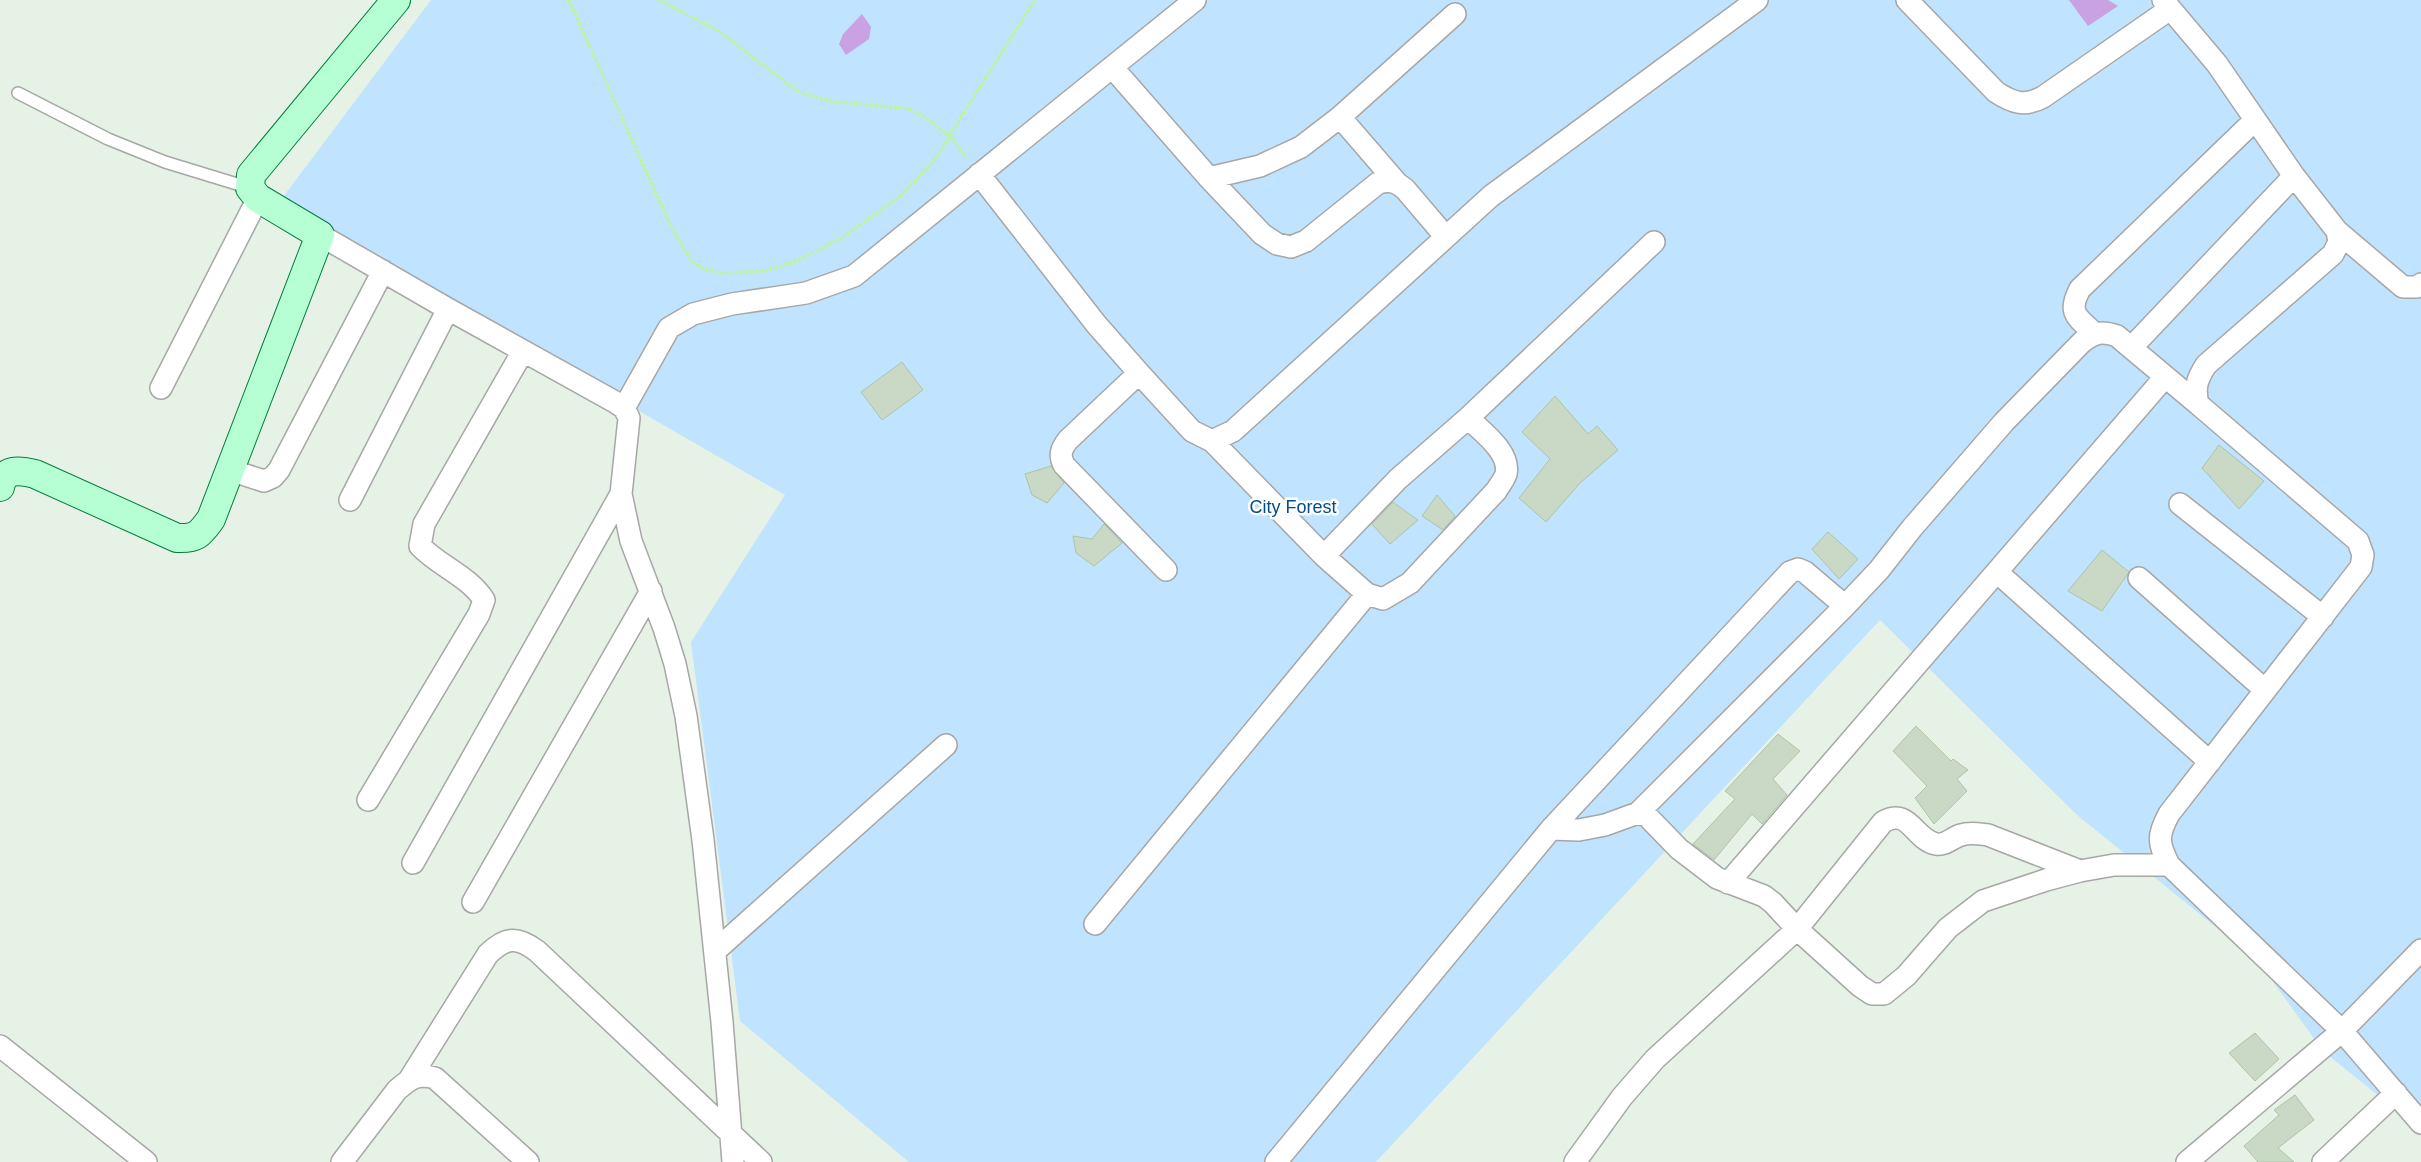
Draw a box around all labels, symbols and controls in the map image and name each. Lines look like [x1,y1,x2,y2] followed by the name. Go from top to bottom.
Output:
[1249,497,1337,517] park label: City Forest

